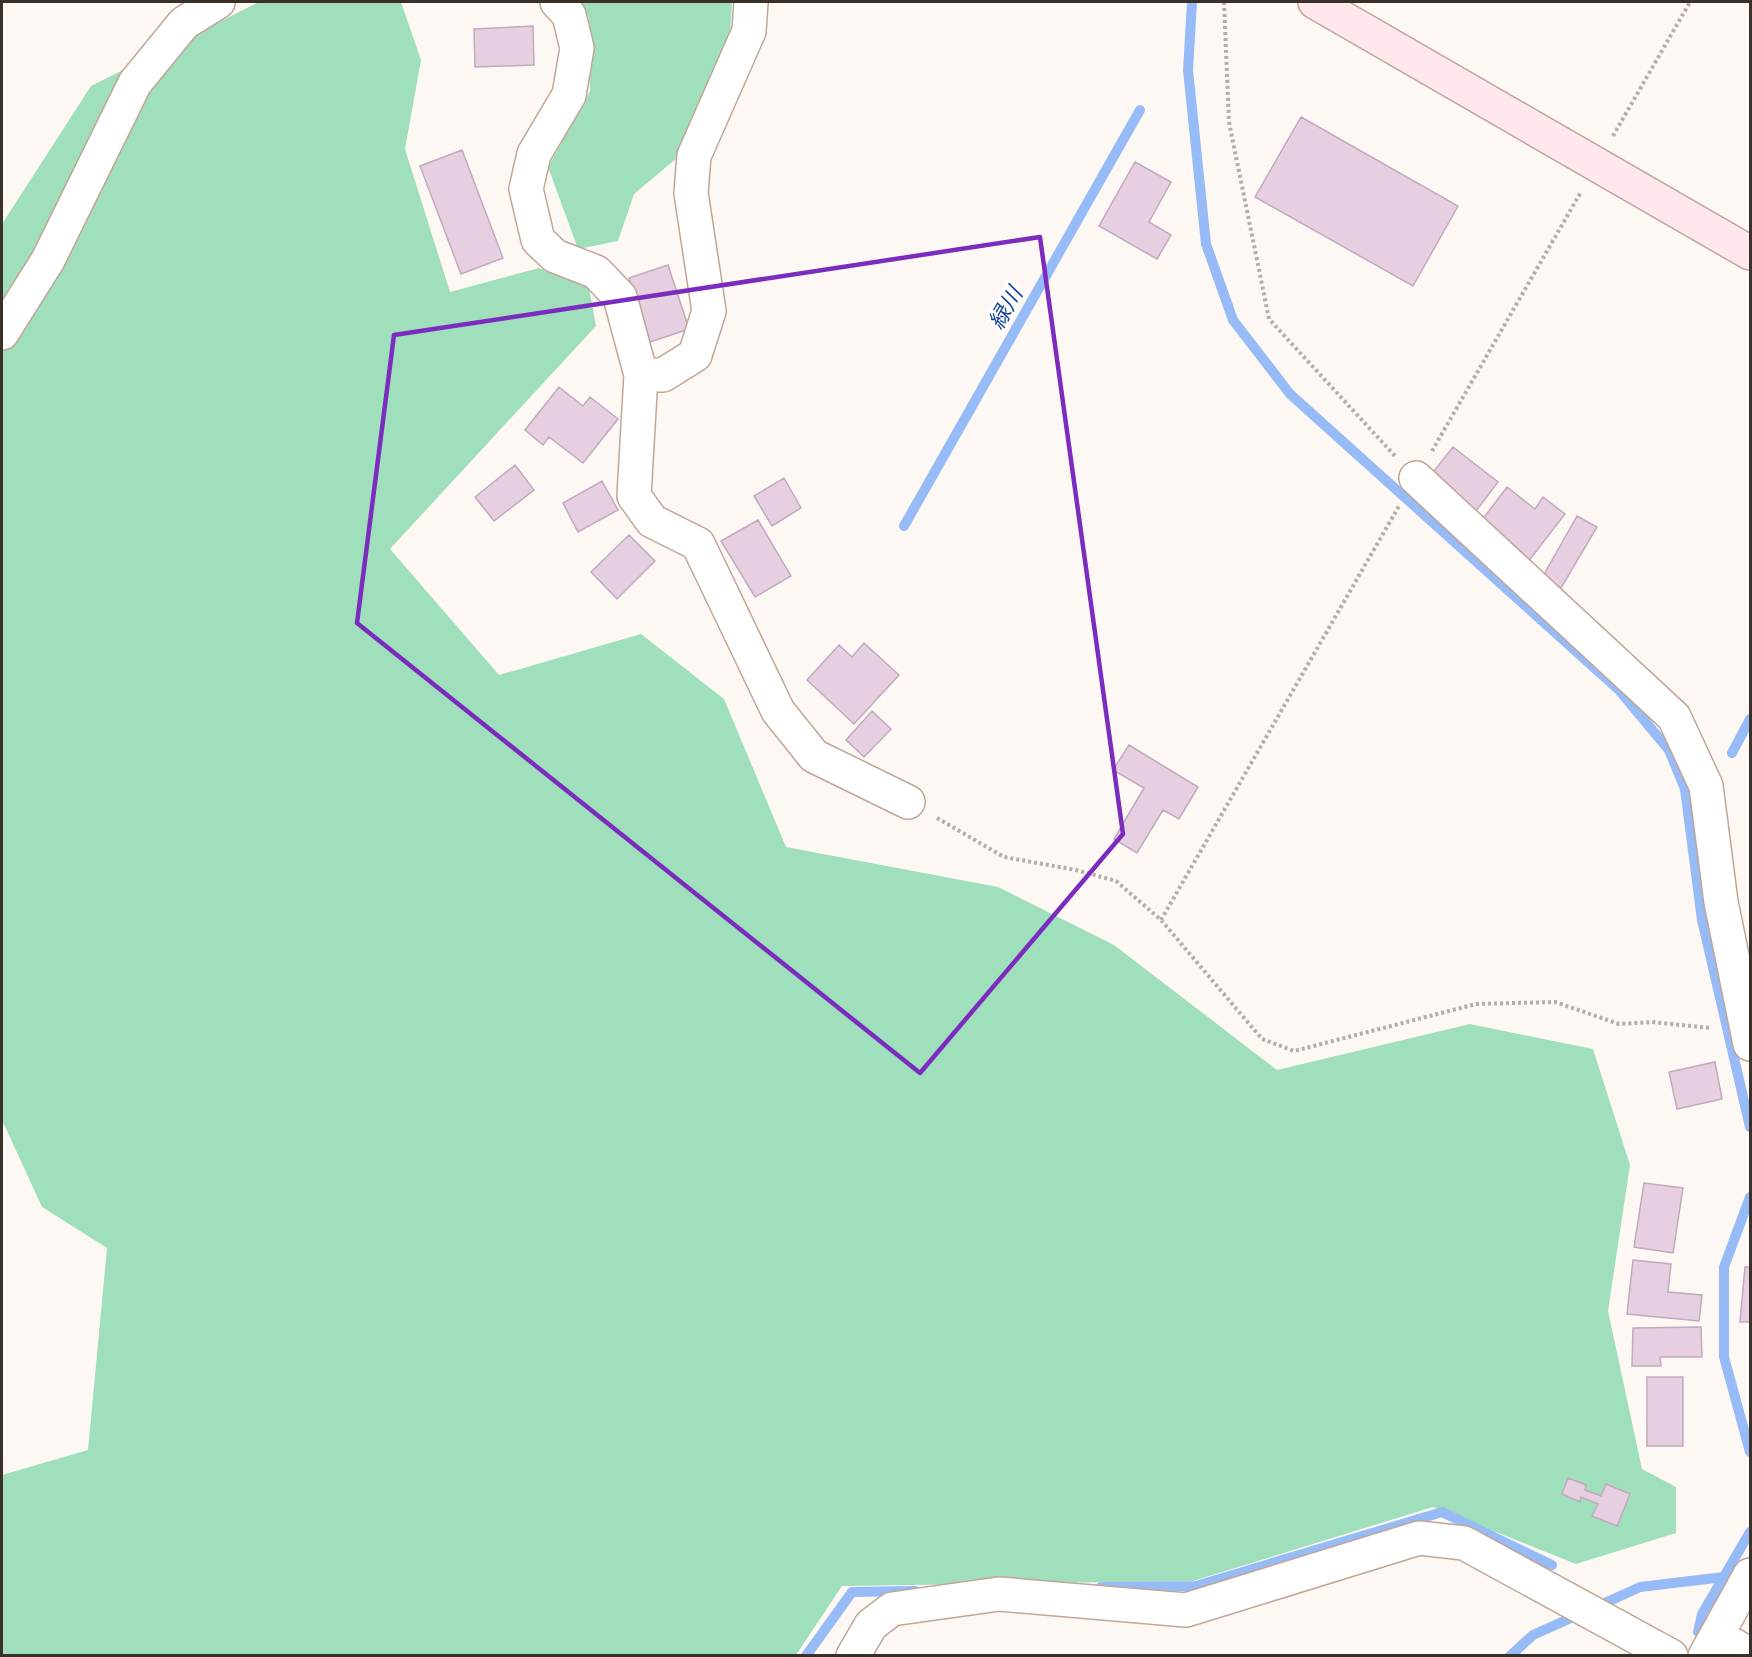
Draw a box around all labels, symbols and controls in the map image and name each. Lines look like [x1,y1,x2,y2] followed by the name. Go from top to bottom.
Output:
[982,280,1029,334] water label: 緑川

